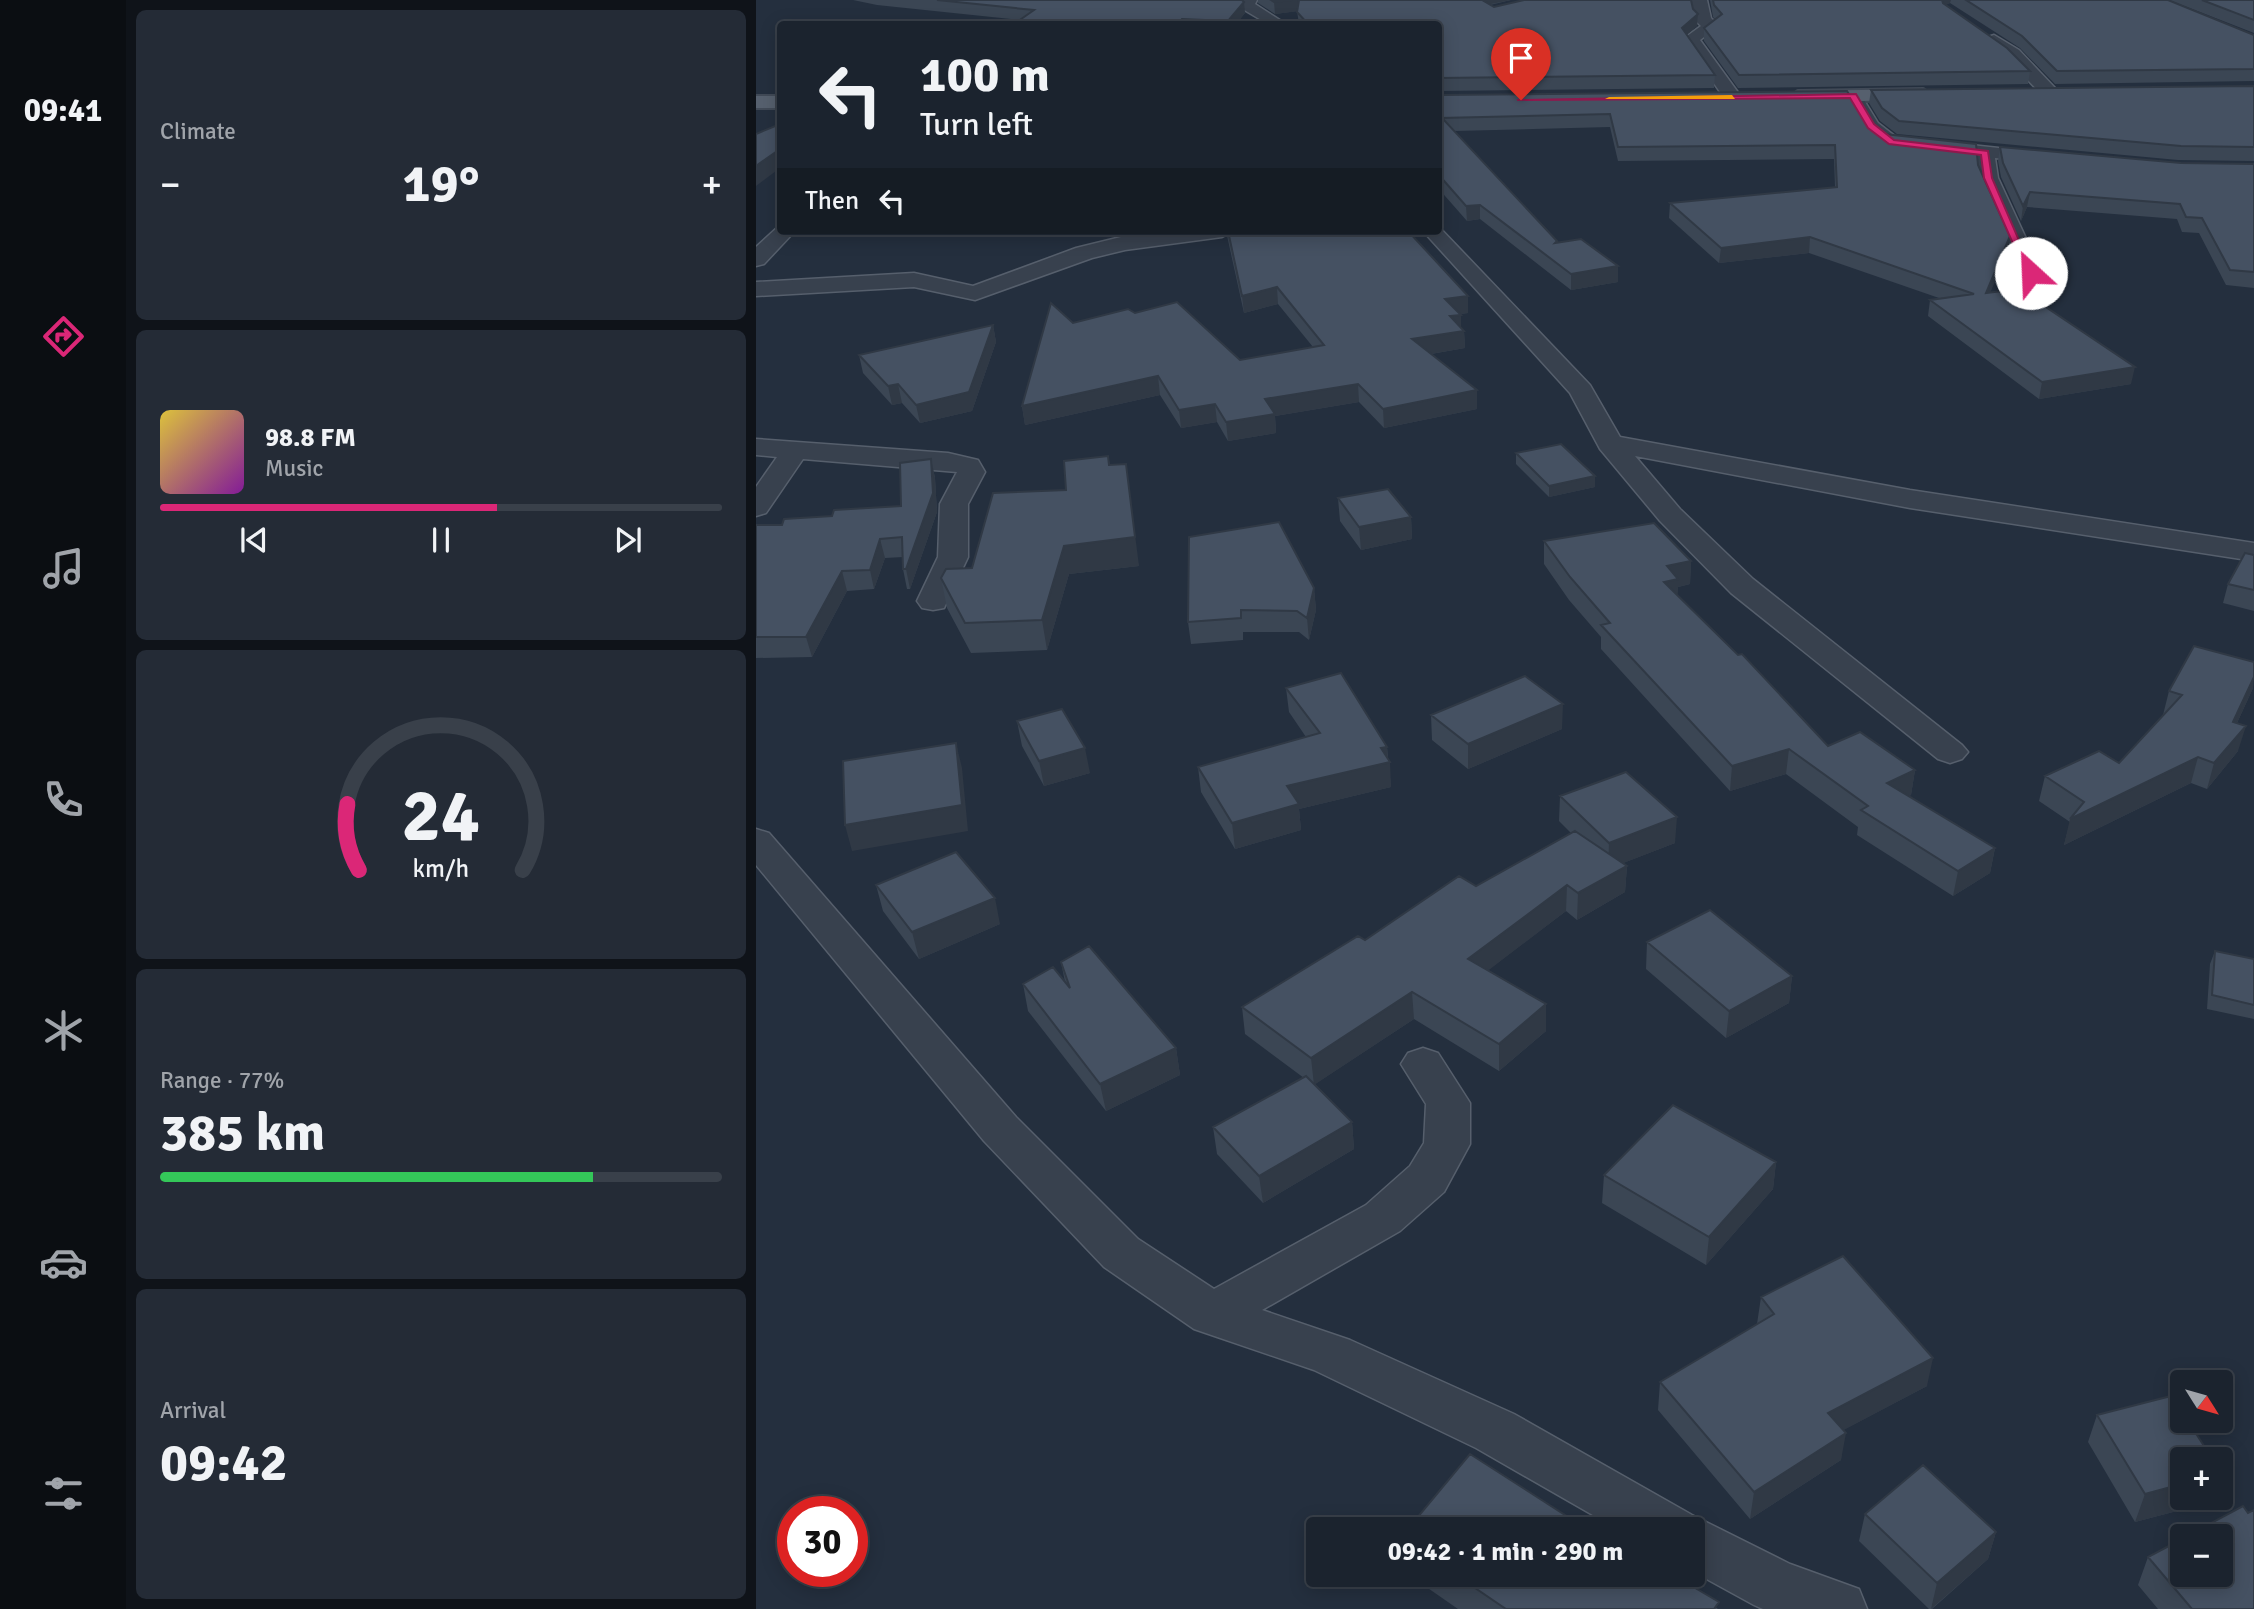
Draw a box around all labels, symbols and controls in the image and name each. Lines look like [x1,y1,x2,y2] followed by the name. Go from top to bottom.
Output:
[1491,28,1551,100] pin
[1502,39,1540,77] icon: arrive
[920,45,1050,105] text: 100 m
[805,49,896,140] icon: left
[24,91,102,130] text: 09:41
[920,105,1033,144] text: Turn left
[160,117,236,146] text: Climate
[403,152,479,216] text: 19°
[160,161,181,208] text: −
[701,161,722,208] text: +
[873,182,911,220] icon: left
[805,185,859,217] text: Then
[1994,236,2068,310] position arrow
[39,312,88,361] icon: directions
[265,422,356,454] text: 98.8 FM
[265,454,323,483] text: Music
[235,521,273,559] icon: previous
[422,521,460,559] icon: pause
[609,521,647,559] icon: next
[39,544,88,593] icon: music
[402,773,480,862] text: 24
[39,775,88,824] icon: phone
[413,853,469,884] text: km/h
[39,1006,88,1055] icon: climate
[160,1066,284,1095] text: Range · 77%
[160,1101,325,1165] text: 385 km
[39,1238,88,1287] icon: car
[2170,1370,2233,1433] north arrow
[2170,1370,2233,1587] map controls
[160,1396,226,1425] text: Arrival
[160,1431,288,1495] text: 09:42
[2170,1447,2233,1510] button: +
[39,1469,88,1518] icon: filters
[777,1496,868,1587] speed limit sign: 30
[2170,1524,2233,1587] button: −
[1388,1536,1623,1568] text: 09:42 · 1 min · 290 m

